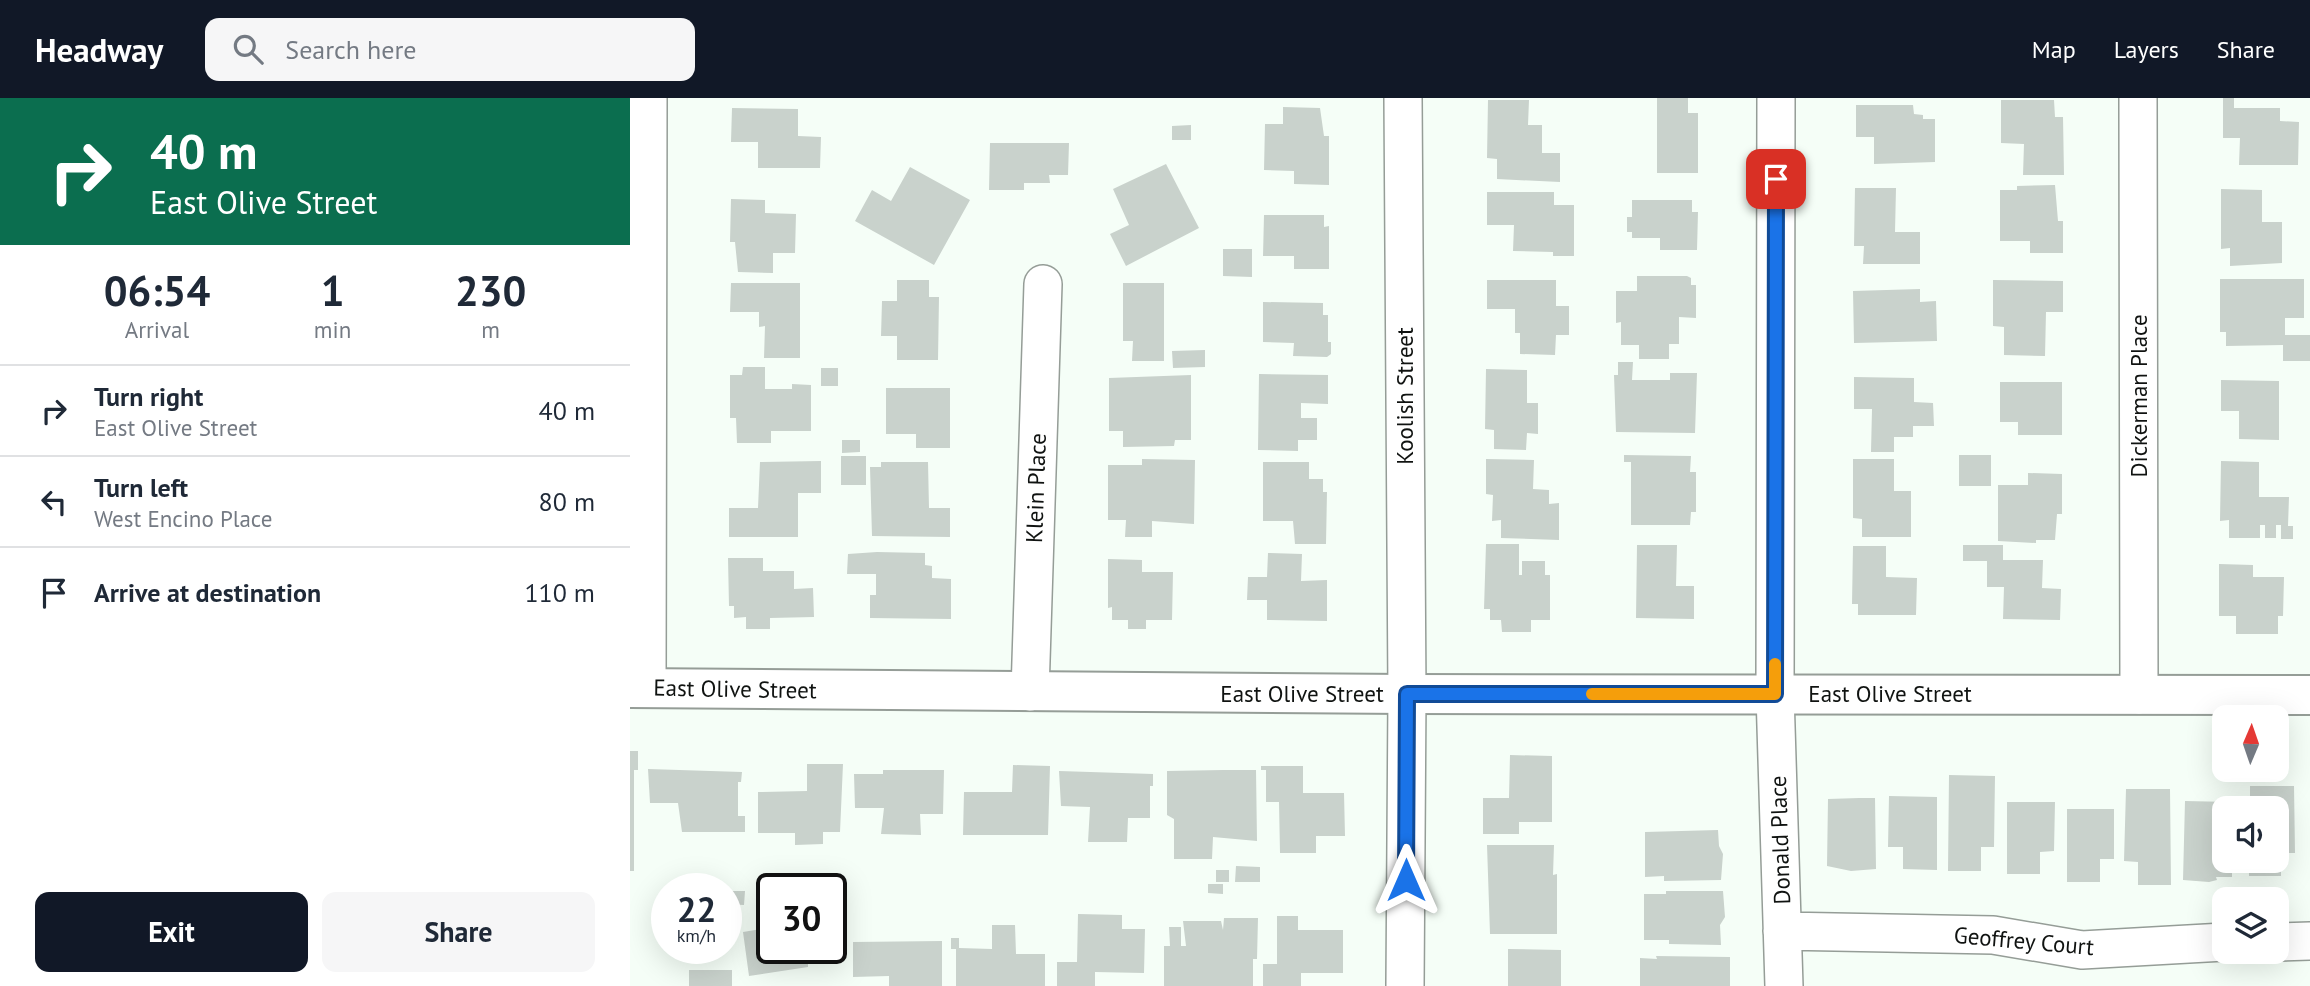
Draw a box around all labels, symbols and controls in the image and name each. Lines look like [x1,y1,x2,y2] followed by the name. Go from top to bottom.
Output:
[205,18,695,81] search box
[35,28,163,71] text: Headway
[229,30,267,68] icon: search
[285,33,416,66] text: Search here
[2032,34,2076,65] text: Map
[2114,34,2179,65] text: Layers
[2217,34,2275,65] text: Share
[150,119,257,183] text: 40 m
[35,126,126,217] icon: right
[1746,149,1806,209] pin
[1757,160,1795,198] icon: arrive
[150,181,377,223] text: East Olive Street
[104,263,210,318] text: 06:54
[321,263,344,318] text: 1
[455,263,526,318] text: 230
[2124,314,2153,478] street label: Dickerman Place
[125,315,189,344] text: Arrival
[314,315,351,344] text: min
[481,315,500,344] text: m
[1390,327,1419,465] street label: Koolish Street
[94,380,203,413] text: Turn right
[35,392,73,430] icon: right
[539,394,595,427] text: 40 m
[94,413,257,442] text: East Olive Street
[1019,433,1052,543] street label: Klein Place
[94,471,188,504] text: Turn left
[35,483,73,521] icon: left
[539,485,595,518] text: 80 m
[94,504,272,533] text: West Encino Place
[35,574,73,612] icon: arrive
[94,576,321,609] text: Arrive at destination
[524,576,595,609] text: 110 m
[653,673,817,704] street label: East Olive Street
[1220,679,1384,708] street label: East Olive Street
[1808,679,1972,708] street label: East Olive Street
[2212,705,2289,782] north arrow
[2212,705,2289,964] map controls
[1763,775,1796,905] street label: Donald Place
[2212,796,2289,873] button: sound
[1369,843,1443,917] position arrow
[756,873,847,964] speed limit sign: 30
[677,886,716,932] text: 22
[2212,887,2289,964] button: layers
[35,892,308,972] button: Exit
[322,892,595,972] button: Share
[1953,920,2096,961] street label: Geoffrey Court
[677,924,716,947] text: km/h

